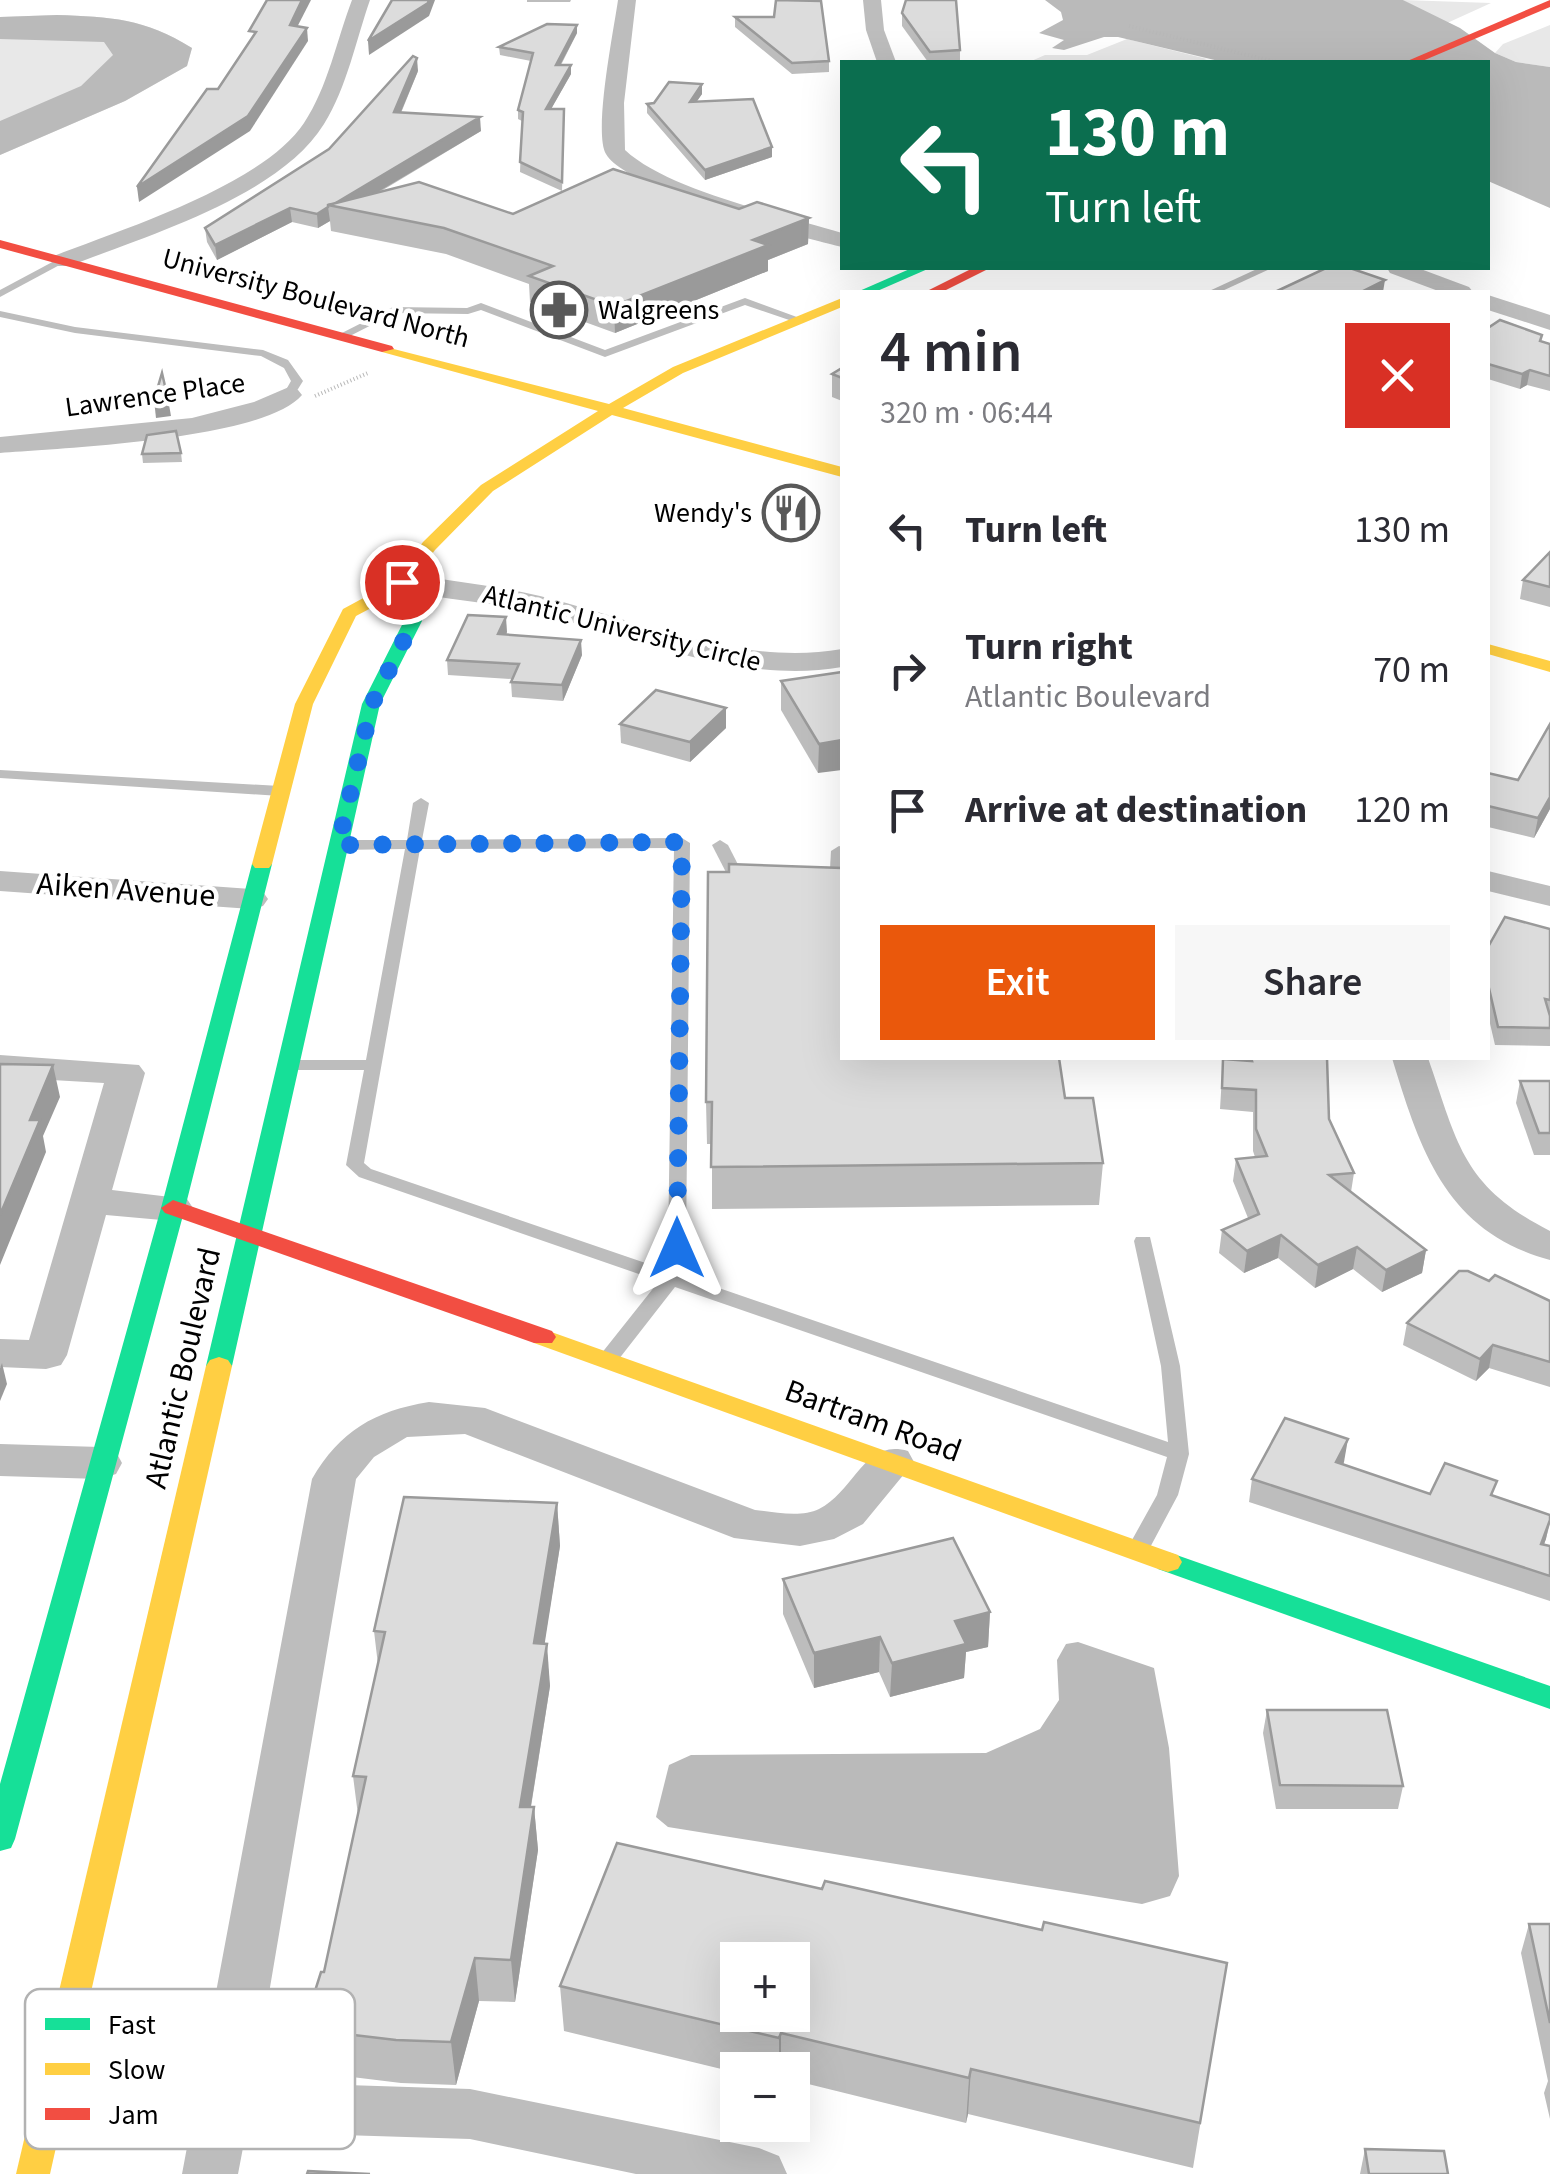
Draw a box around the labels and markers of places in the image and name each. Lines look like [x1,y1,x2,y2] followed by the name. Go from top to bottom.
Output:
[529,280,589,340] pharmacy icon: Walgreens
[598,290,719,330] place label: Walgreens
[761,483,821,543] restaurant icon: Wendy's
[654,493,752,533] place label: Wendy's
[360,540,445,625] pin

